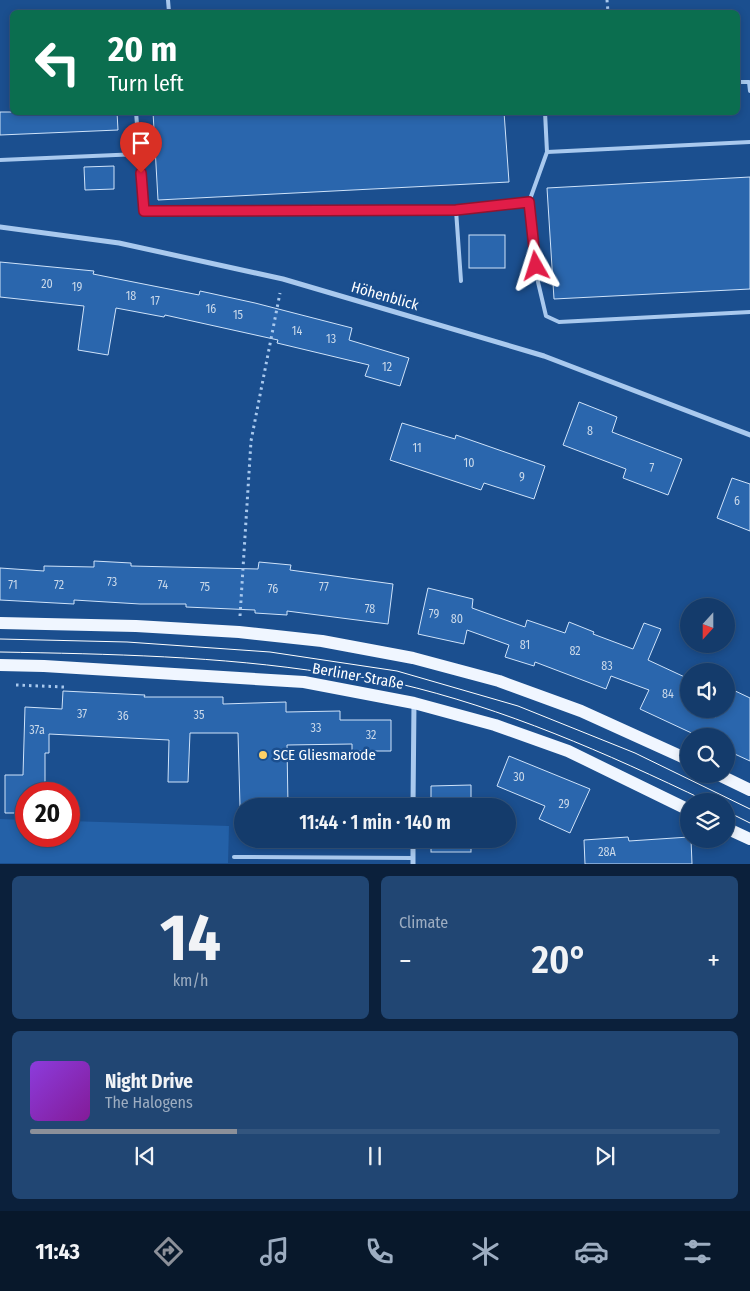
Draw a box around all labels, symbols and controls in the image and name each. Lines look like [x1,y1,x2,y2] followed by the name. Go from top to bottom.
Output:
[108,28,177,70] text: 20 m
[25,30,90,95] icon: left
[108,70,184,97] text: Turn left
[120,122,162,173] pin
[127,129,155,157] icon: arrive
[509,239,561,291] position arrow
[41,277,53,291] house number: 20
[349,278,421,314] street label: Höhenblick
[72,280,82,294] house number: 19
[126,289,136,303] house number: 18
[150,294,160,308] house number: 17
[206,302,216,316] house number: 16
[233,308,244,322] house number: 15
[292,324,302,338] house number: 14
[326,332,336,346] house number: 13
[382,360,392,374] house number: 12
[587,424,593,438] house number: 8
[412,441,422,455] house number: 11
[464,456,474,470] house number: 10
[650,461,655,475] house number: 7
[519,470,525,484] house number: 9
[734,494,740,508] house number: 6
[107,575,117,589] house number: 73
[8,578,18,592] house number: 71
[54,578,64,592] house number: 72
[158,578,168,592] house number: 74
[200,580,211,594] house number: 75
[319,580,329,594] house number: 77
[268,582,278,596] house number: 76
[680,598,735,652] north arrow
[680,598,735,848] map controls
[365,602,375,616] house number: 78
[429,607,439,621] house number: 79
[451,612,463,626] house number: 80
[520,638,530,652] house number: 81
[569,644,581,658] house number: 82
[311,659,405,693] street label: Berliner Straße
[601,659,613,673] house number: 83
[680,663,735,718] button: sound
[662,687,674,701] house number: 84
[77,707,87,721] house number: 37
[194,708,205,722] house number: 35
[117,709,129,723] house number: 36
[311,721,321,735] house number: 33
[29,723,45,737] house number: 37a
[366,728,376,742] house number: 32
[680,728,735,783] button: search
[273,746,376,764] place label: SCE Gliesmarode
[257,749,269,761] marker: SCE Gliesmarode
[513,770,525,784] house number: 30
[15,782,80,847] speed limit sign: 20
[680,793,735,848] button: layers
[558,797,570,811] house number: 29
[299,811,451,834] text: 11:44 · 1 min · 140 m
[598,845,616,859] house number: 28A
[160,899,221,977] text: 14
[399,913,448,932] text: Climate
[532,937,587,983] text: 20°
[399,944,412,977] text: −
[707,944,720,977] text: +
[173,971,208,990] text: km/h
[105,1070,193,1093] text: Night Drive
[105,1093,193,1112] text: The Halogens
[131,1142,159,1170] icon: previous
[361,1142,389,1170] icon: pause
[591,1142,619,1170] icon: next
[151,1234,186,1269] icon: directions
[257,1234,292,1269] icon: music
[362,1234,397,1269] icon: phone
[468,1234,503,1269] icon: climate
[574,1234,609,1269] icon: car
[680,1234,715,1269] icon: filters
[35,1238,80,1265] text: 11:43

